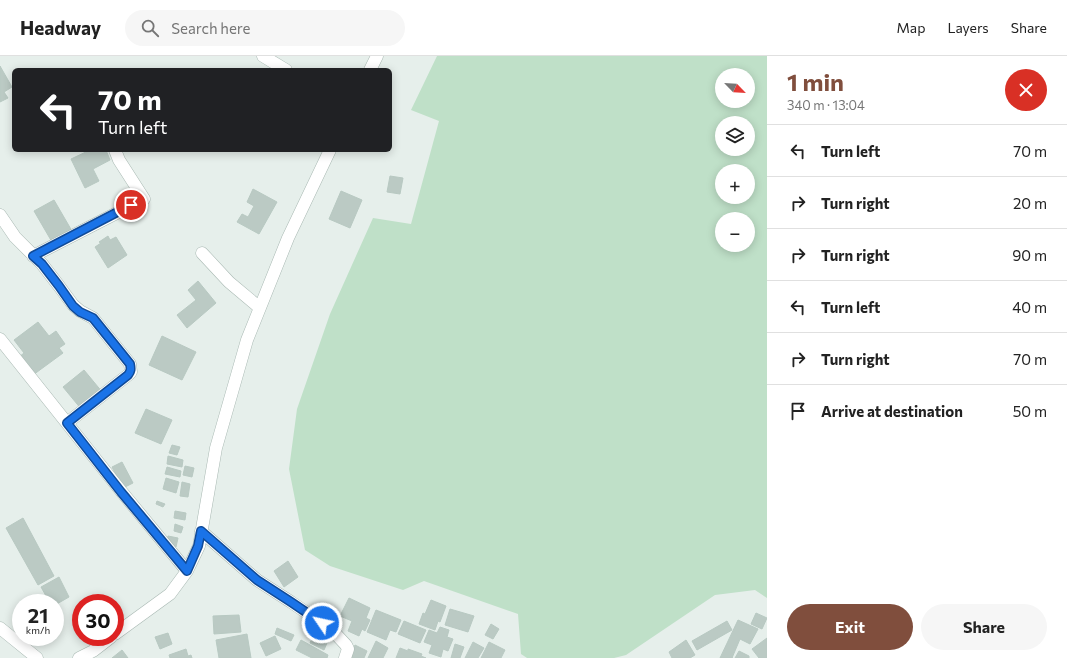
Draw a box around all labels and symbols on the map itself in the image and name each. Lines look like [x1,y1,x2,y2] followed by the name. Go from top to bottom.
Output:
[715,68,755,108] north arrow
[114,188,148,222] pin
[72,594,124,646] speed limit sign: 30
[301,602,343,644] position arrow

